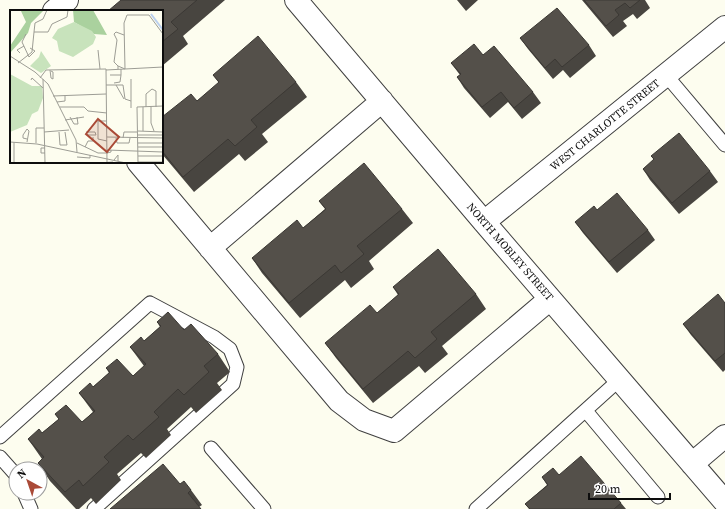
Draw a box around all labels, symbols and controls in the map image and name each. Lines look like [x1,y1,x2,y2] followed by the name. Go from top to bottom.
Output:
[10,10,163,163] inset map
[547,76,663,174] street label: WEST CHARLOTTE STREET
[463,200,557,304] street label: NORTH MOBLEY STREET
[8,461,48,501] north arrow
[14,465,30,482] text: N
[589,475,670,501] scale bar
[595,481,621,497] text: 20 m

